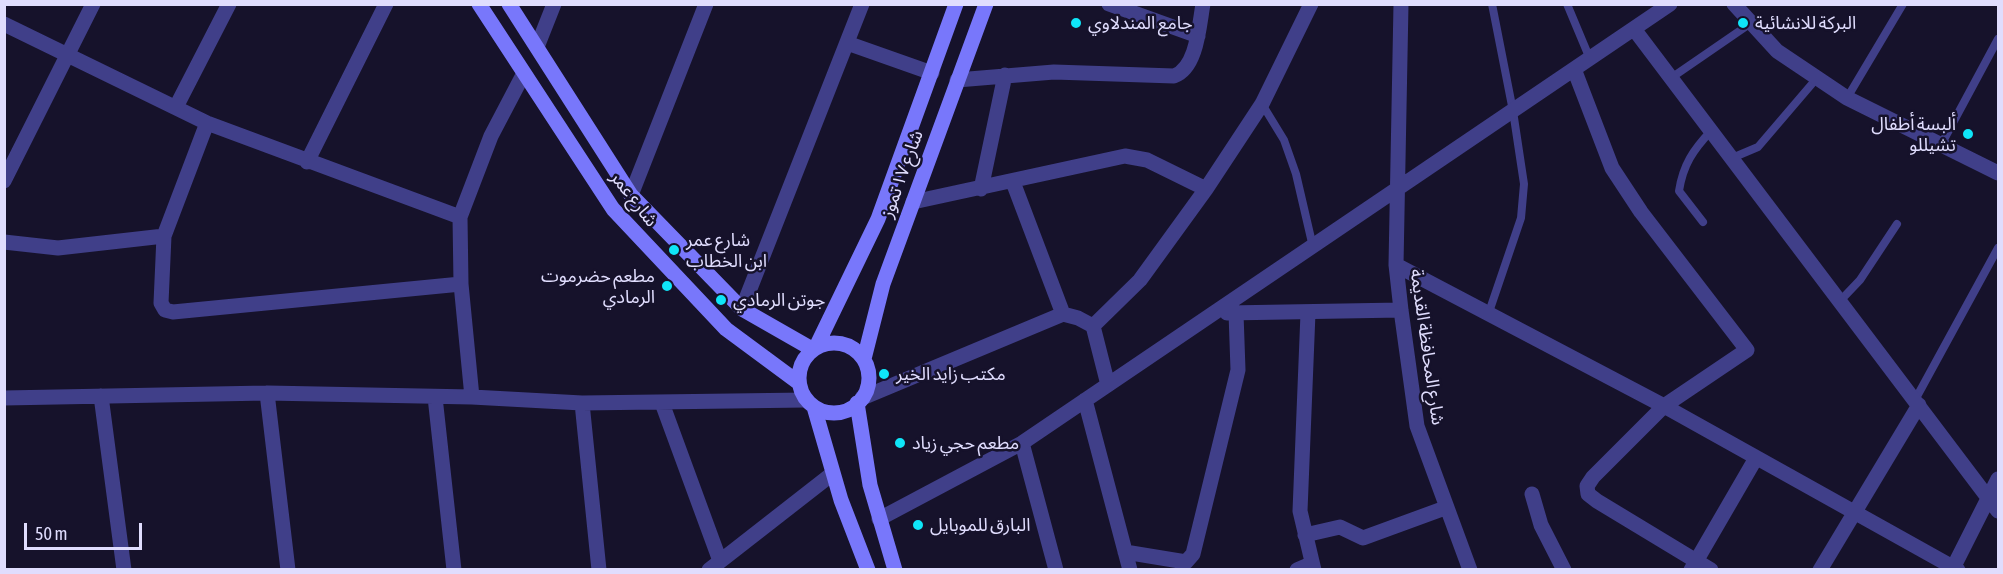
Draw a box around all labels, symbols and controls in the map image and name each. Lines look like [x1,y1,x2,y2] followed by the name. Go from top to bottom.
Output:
[1088,12,1193,34] place label: جامع المندلاوي
[1755,12,1856,34] place label: البركة للانشائية
[1069,16,1083,30] marker: جامع المندلاوي
[1736,16,1750,30] marker: البركة للانشائية
[1871,113,1956,156] place label: ألبسة أطفال تشيللو
[876,127,928,221] street label: شارع ١٧ تموز
[1961,127,1975,141] marker: ألبسة أطفال تشيللو
[606,167,662,231] street label: شارع عمر
[686,229,767,272] place label: شارع عمر ابن الخطاب
[667,243,681,257] marker: شارع عمر ابن الخطاب
[541,265,655,308] place label: مطعم حضرموت الرمادي
[1405,267,1449,427] street label: شارع المحافظة القديمة
[660,279,674,293] marker: مطعم حضرموت الرمادي
[733,289,825,311] place label: جوتن الرمادي
[714,293,728,307] marker: جوتن الرمادي
[896,363,1006,385] place label: مكتب زايد الخير
[877,367,891,381] marker: مكتب زايد الخير
[912,432,1019,454] place label: مطعم حجي زياد
[893,436,907,450] marker: مطعم حجي زياد
[27,511,146,549] scale bar
[930,514,1030,536] place label: البارق للموبايل
[911,518,925,532] marker: البارق للموبايل
[35,523,67,544] text: 50 m

